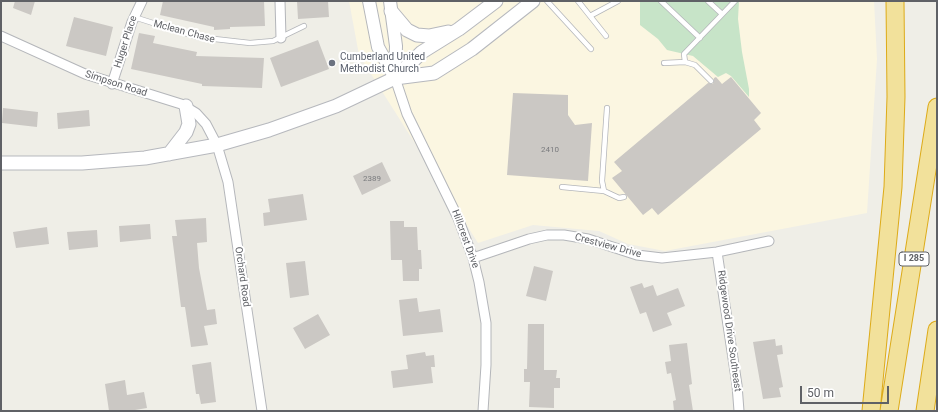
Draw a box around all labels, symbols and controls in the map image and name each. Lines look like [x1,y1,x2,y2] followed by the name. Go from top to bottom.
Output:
[112,14,140,70] street label: Huger Place
[152,18,216,46] street label: Mclean Chase
[340,51,425,74] place label: Cumberland United Methodist Church
[327,58,337,68] marker: Cumberland United Methodist Church
[83,68,149,100] street label: Simpson Road
[541,145,559,155] house number: 2410
[363,174,381,184] house number: 2389
[449,208,481,270] street label: Hillcrest Drive
[573,231,643,261] street label: Crestview Drive
[232,246,252,308] street label: Orchard Road
[899,252,929,266] road number: I 285
[715,270,743,392] street label: Ridgewood Drive Southeast
[802,378,891,404] scale bar
[807,386,834,400] text: 50 m

